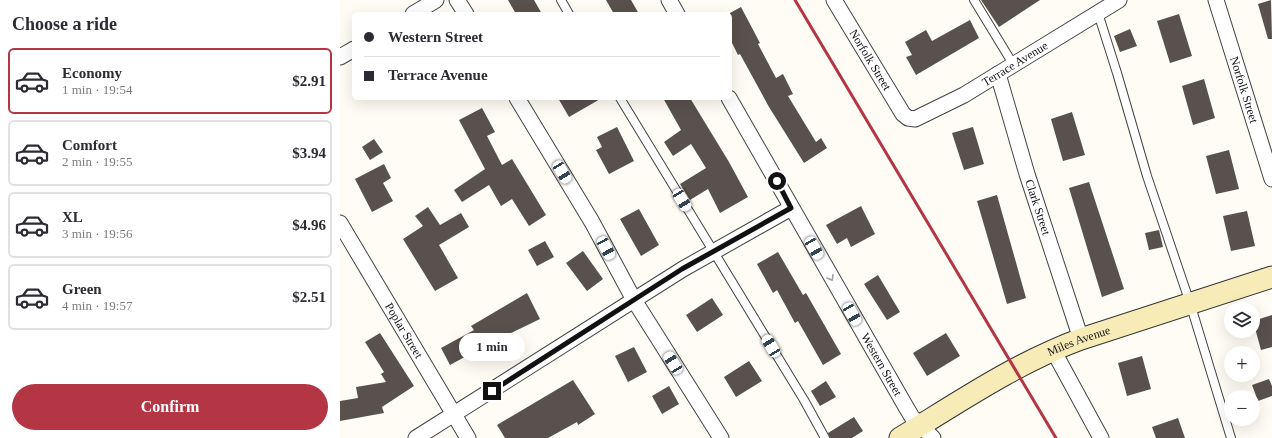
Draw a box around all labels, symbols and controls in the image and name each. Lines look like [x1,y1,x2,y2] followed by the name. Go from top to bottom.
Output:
[12,14,117,34] text: Choose a ride
[846,27,894,94] street label: Norfolk Street
[388,29,483,45] text: Western Street
[979,38,1050,89] street label: Terrace Avenue
[1227,55,1261,125] street label: Norfolk Street
[14,63,50,99] icon: car
[62,65,122,81] text: Economy
[388,67,488,83] text: Terrace Avenue
[292,73,326,89] text: $2.91
[62,82,132,97] text: 1 min · 19:54
[14,135,50,171] icon: car
[62,137,117,153] text: Comfort
[292,145,326,161] text: $3.94
[62,154,132,169] text: 2 min · 19:55
[551,159,573,185] car
[768,172,786,190] route start
[1022,178,1054,237] street label: Clark Street
[671,187,693,213] car
[14,207,50,243] icon: car
[62,209,83,225] text: XL
[292,217,326,233] text: $4.96
[62,226,132,241] text: 3 min · 19:56
[595,235,617,261] car
[803,235,825,261] car
[827,274,834,281] one-way arrow
[14,279,50,315] icon: car
[62,281,102,297] text: Green
[292,289,326,305] text: $2.51
[62,298,132,313] text: 4 min · 19:57
[382,300,426,361] street label: Poplar Street
[841,301,863,327] car
[1224,302,1260,426] map controls
[1224,302,1260,338] button: layers
[1045,323,1112,359] street label: Miles Avenue
[858,331,905,399] street label: Western Street
[459,333,525,361] callout: 1 min
[760,333,782,359] car
[476,339,508,354] text: 1 min
[1224,346,1260,382] button: +
[662,350,684,376] car
[483,382,501,400] route end
[12,384,328,430] button: Confirm
[1224,390,1260,426] button: −

